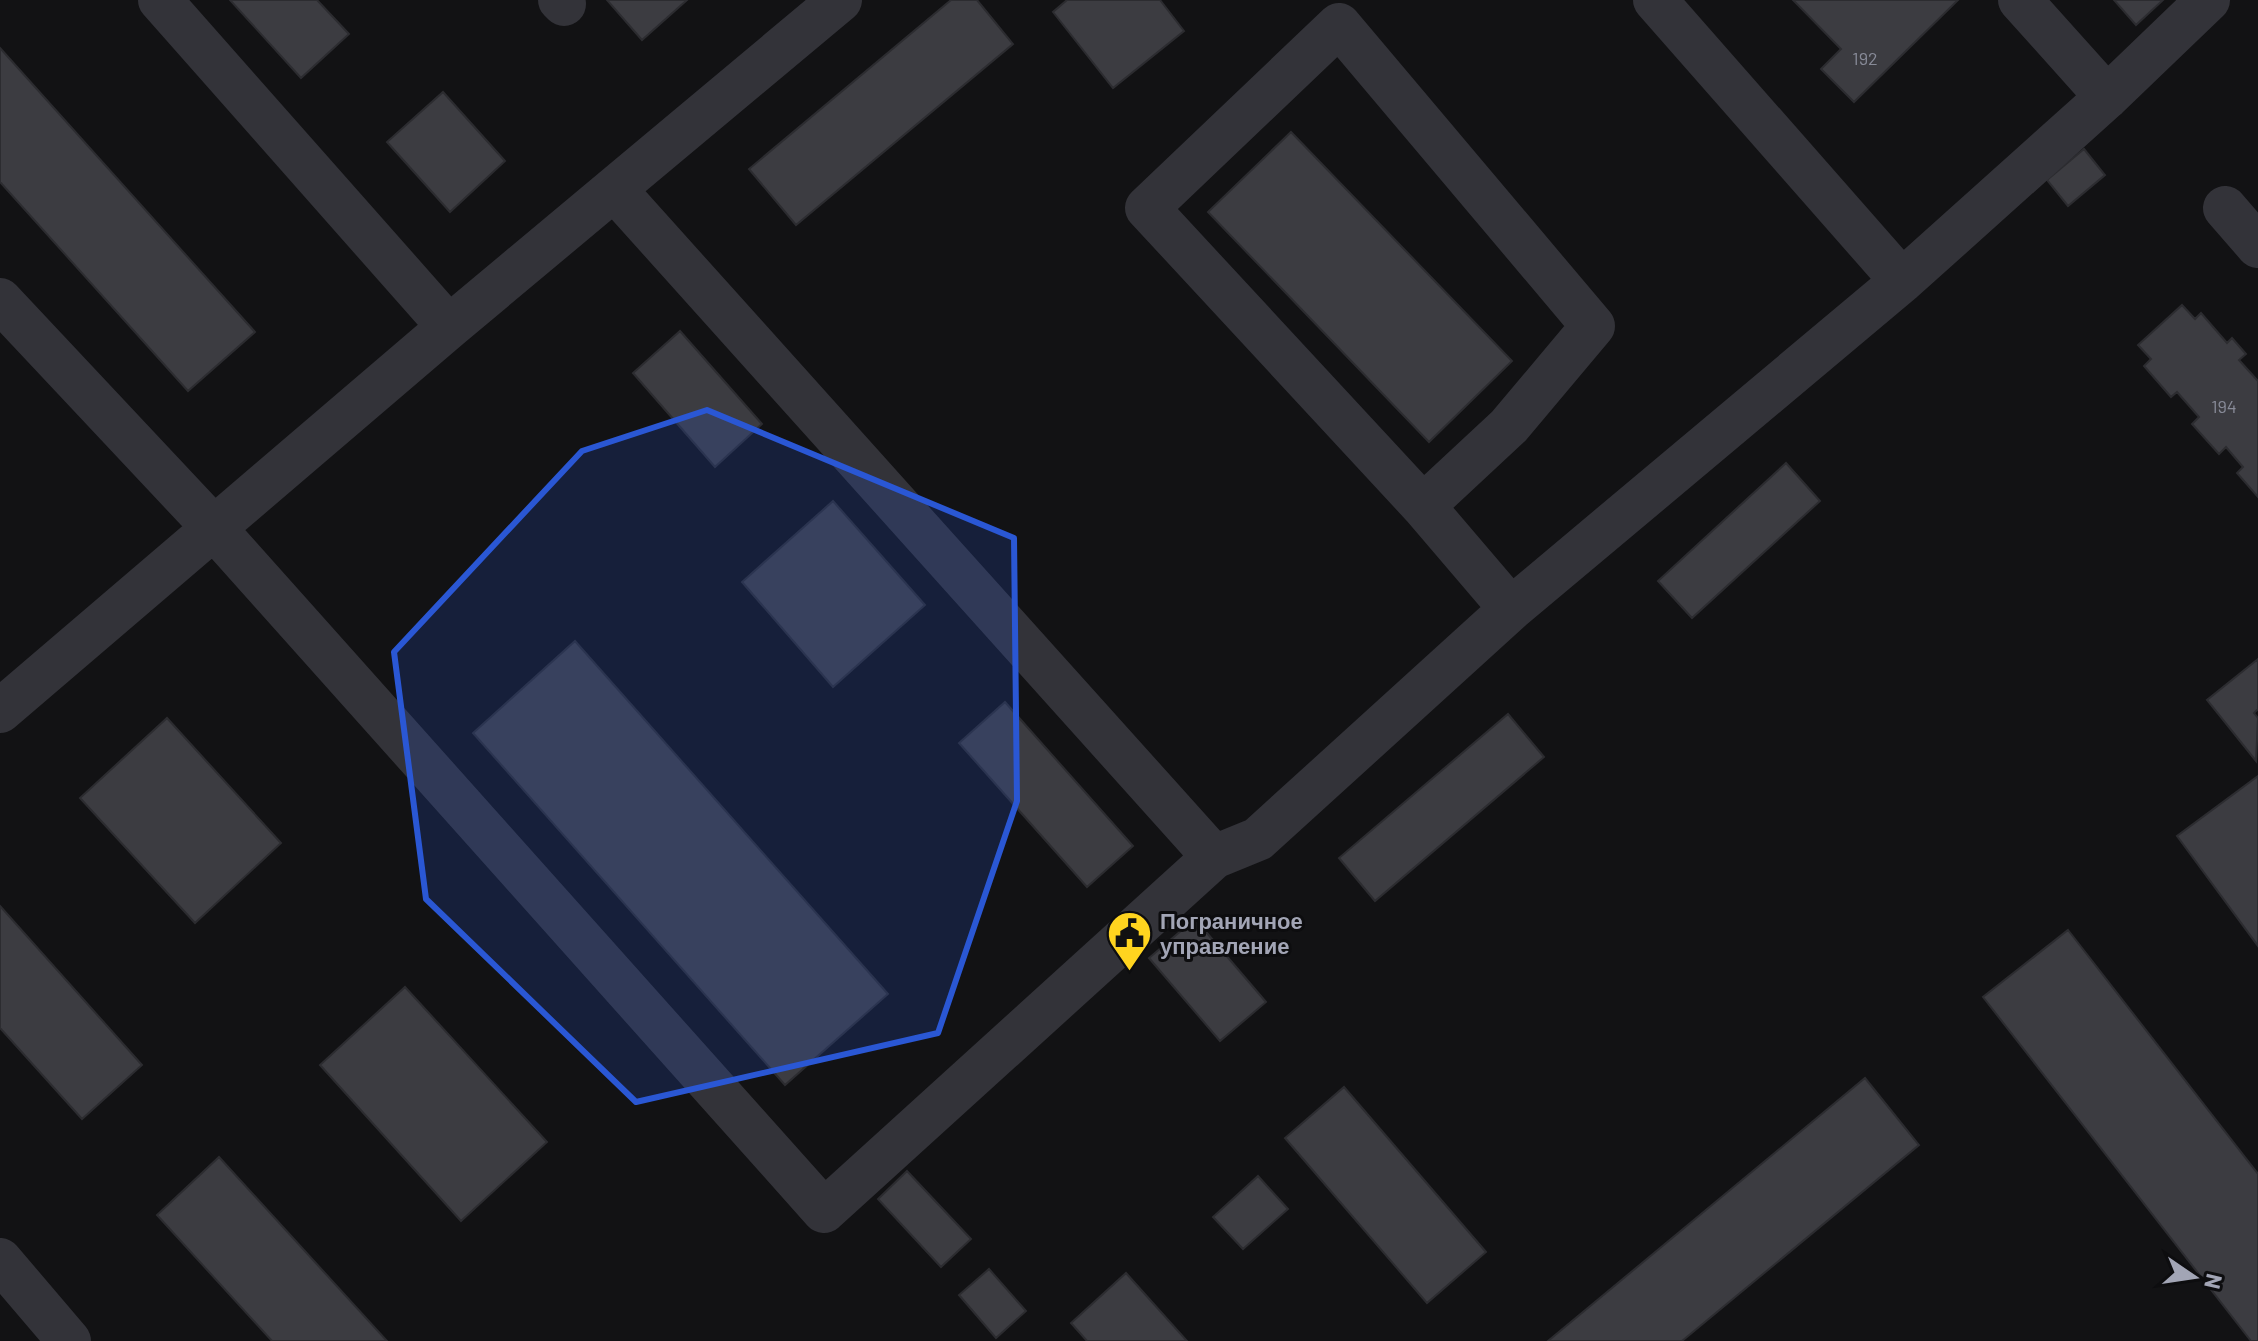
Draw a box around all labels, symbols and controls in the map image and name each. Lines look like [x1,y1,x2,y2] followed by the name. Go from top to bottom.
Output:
[1852,47,1878,69] house number: 192
[2211,395,2237,417] house number: 194
[1160,907,1303,959] place label: Пограничное управление
[1105,910,1153,973] public building icon: Пограничное управление
[2154,1237,2234,1317] north arrow
[2200,1272,2229,1292] text: N

